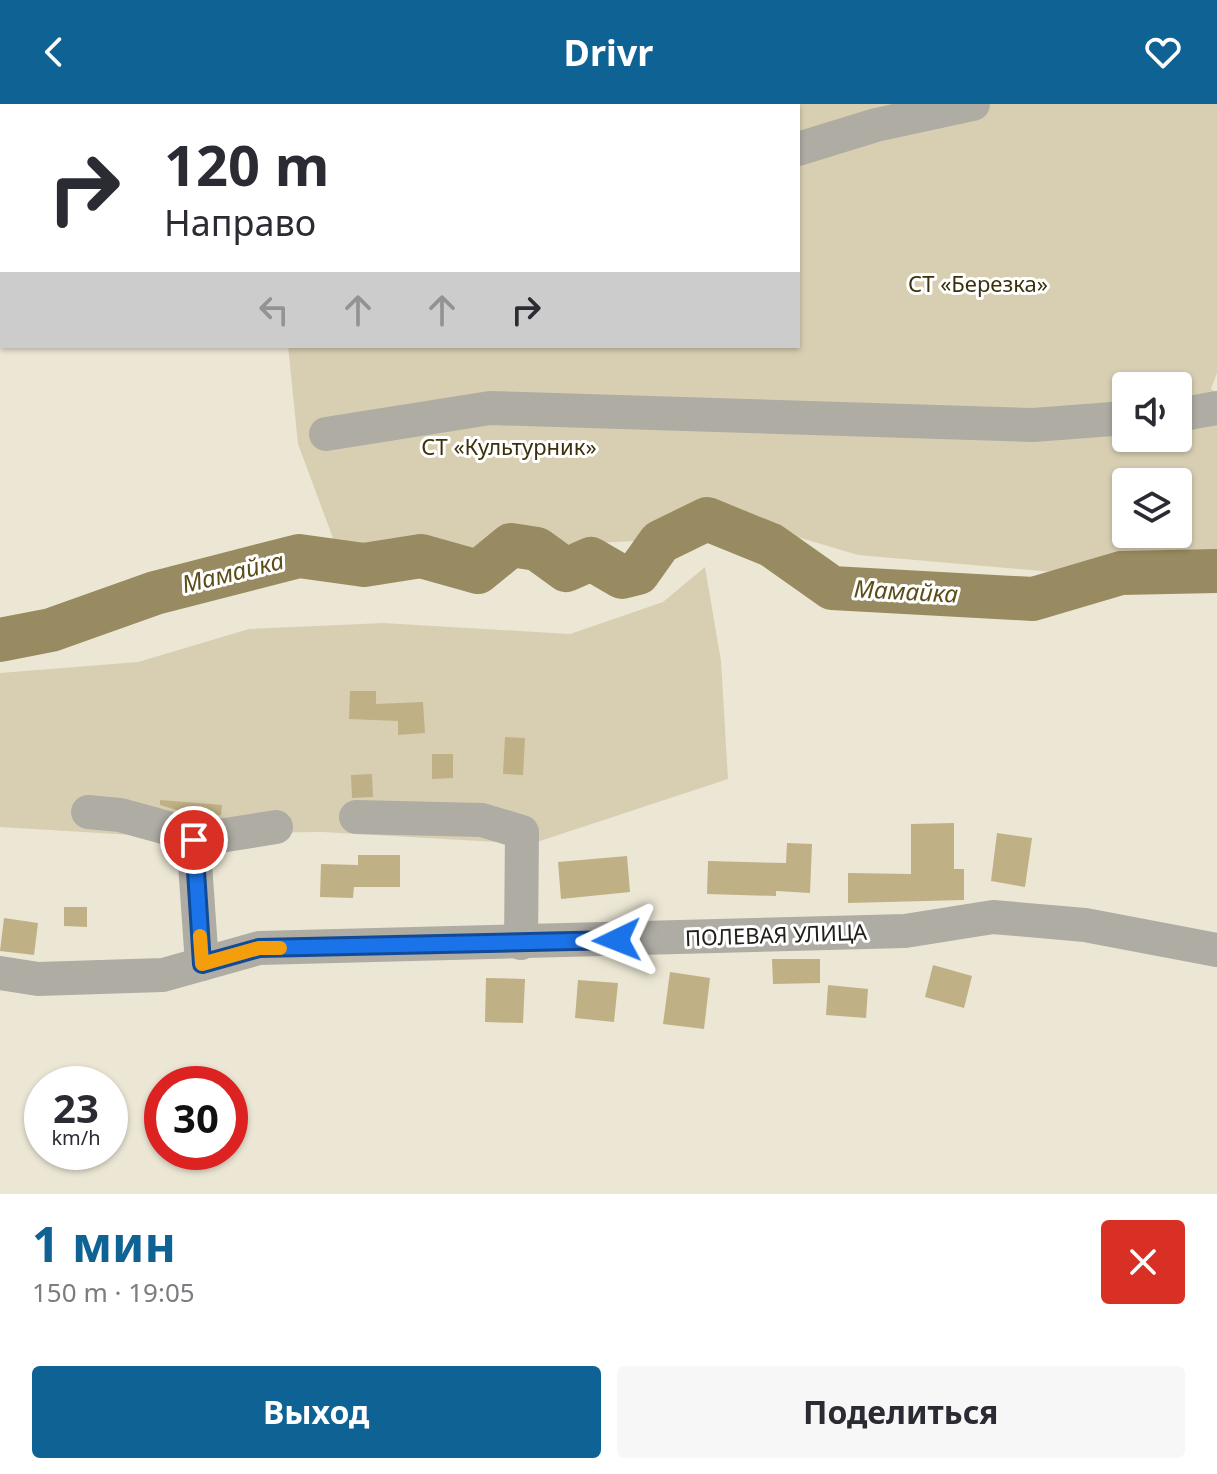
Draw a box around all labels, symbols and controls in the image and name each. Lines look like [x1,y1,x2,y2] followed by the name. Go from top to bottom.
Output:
[564,28,653,77] text: Drivr
[32,30,76,74] icon: back
[1141,30,1185,74] icon: heart
[164,126,329,202] text: 120 m
[32,136,136,240] icon: right
[164,198,316,247] text: Направо
[908,268,1048,298] park label: СТ «Березка»
[252,288,296,332] icon: left
[336,288,380,332] icon: ahead
[420,288,464,332] icon: ahead
[504,288,548,332] icon: right
[1112,372,1192,548] map controls
[1112,372,1192,452] button: sound
[421,431,597,461] park label: СТ «Культурник»
[1112,468,1192,548] button: layers
[178,543,288,600] water label: Мамайка
[853,571,959,610] water label: Мамайка
[160,806,228,874] pin
[172,818,216,862] icon: arrive
[575,898,659,982] position arrow
[684,916,868,952] street label: ПОЛЕВАЯ УЛИЦА
[144,1066,248,1170] speed limit sign: 30
[53,1080,99,1135] text: 23
[51,1124,101,1151] text: km/h
[32,1211,176,1276] text: 1 мин
[1101,1220,1185,1304] button: close
[32,1274,195,1310] text: 150 m · 19:05
[32,1366,601,1458] button: Выход
[617,1366,1185,1458] button: Поделиться

